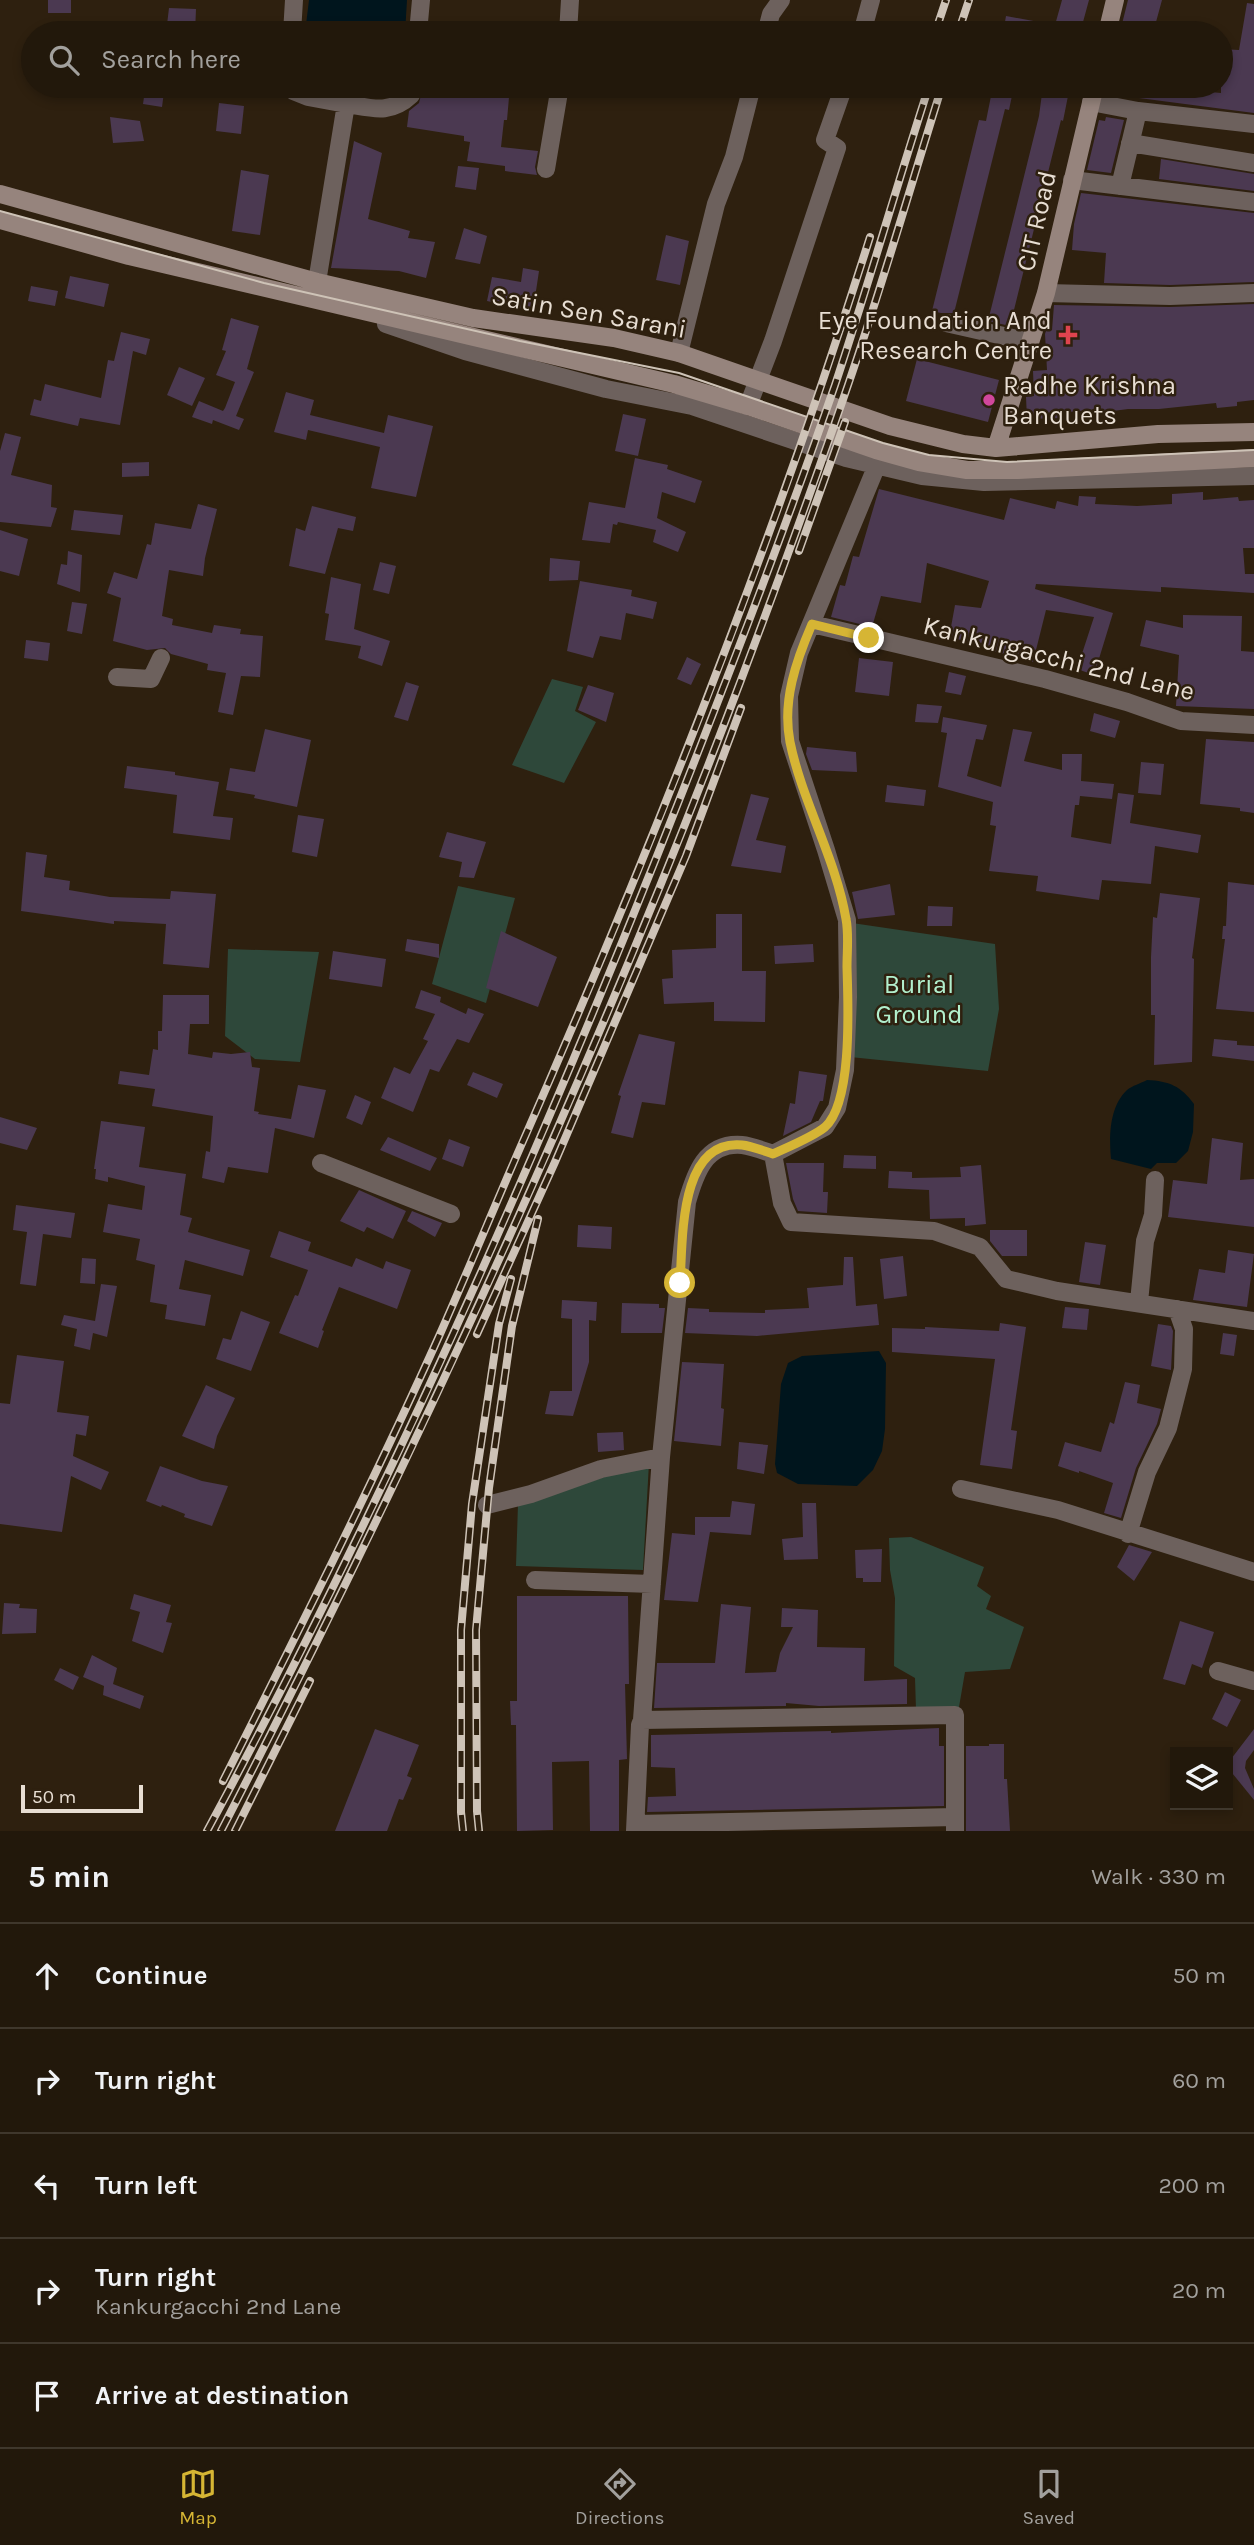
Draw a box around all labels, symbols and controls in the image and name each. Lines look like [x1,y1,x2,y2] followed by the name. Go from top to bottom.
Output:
[21,21,1233,98] search box
[45,41,83,79] icon: search
[101,44,241,75] text: Search here
[1010,168,1063,274] street label: CIT Road
[489,280,689,345] street label: Satin Sen Sarani
[818,305,1052,366] place label: Eye Foundation And Research Centre
[1058,325,1078,345] marker: Eye Foundation And Research Centre
[1003,370,1176,431] place label: Radhe Krishna Banquets
[981,392,997,408] marker: Radhe Krishna Banquets
[920,610,1198,707] street label: Kankurgacchi 2nd Lane
[853,622,884,653] route end
[875,969,963,1030] park label: Burial Ground
[664,1267,695,1298] route start
[1170,1747,1233,1810] map controls
[1170,1747,1233,1810] button: layers
[21,1782,144,1814] scale bar
[32,1786,76,1808] text: 50 m
[28,1859,110,1895] text: 5 min
[1091,1863,1226,1890] text: Walk · 330 m
[28,1957,66,1995] icon: ahead
[95,1960,207,1991] text: Continue
[1172,1962,1226,1989] text: 50 m
[28,2062,66,2100] icon: right
[95,2065,216,2096] text: Turn right
[1172,2067,1226,2094] text: 60 m
[28,2167,66,2205] icon: left
[95,2170,197,2201] text: Turn left
[1158,2172,1226,2199] text: 200 m
[95,2262,216,2293] text: Turn right
[28,2272,66,2310] icon: right
[1172,2277,1226,2304] text: 20 m
[95,2293,341,2320] text: Kankurgacchi 2nd Lane
[28,2377,66,2415] icon: arrive
[95,2380,349,2411] text: Arrive at destination
[179,2465,217,2529] tab: Map
[575,2465,664,2529] tab: Directions
[1022,2465,1075,2529] tab: Saved

